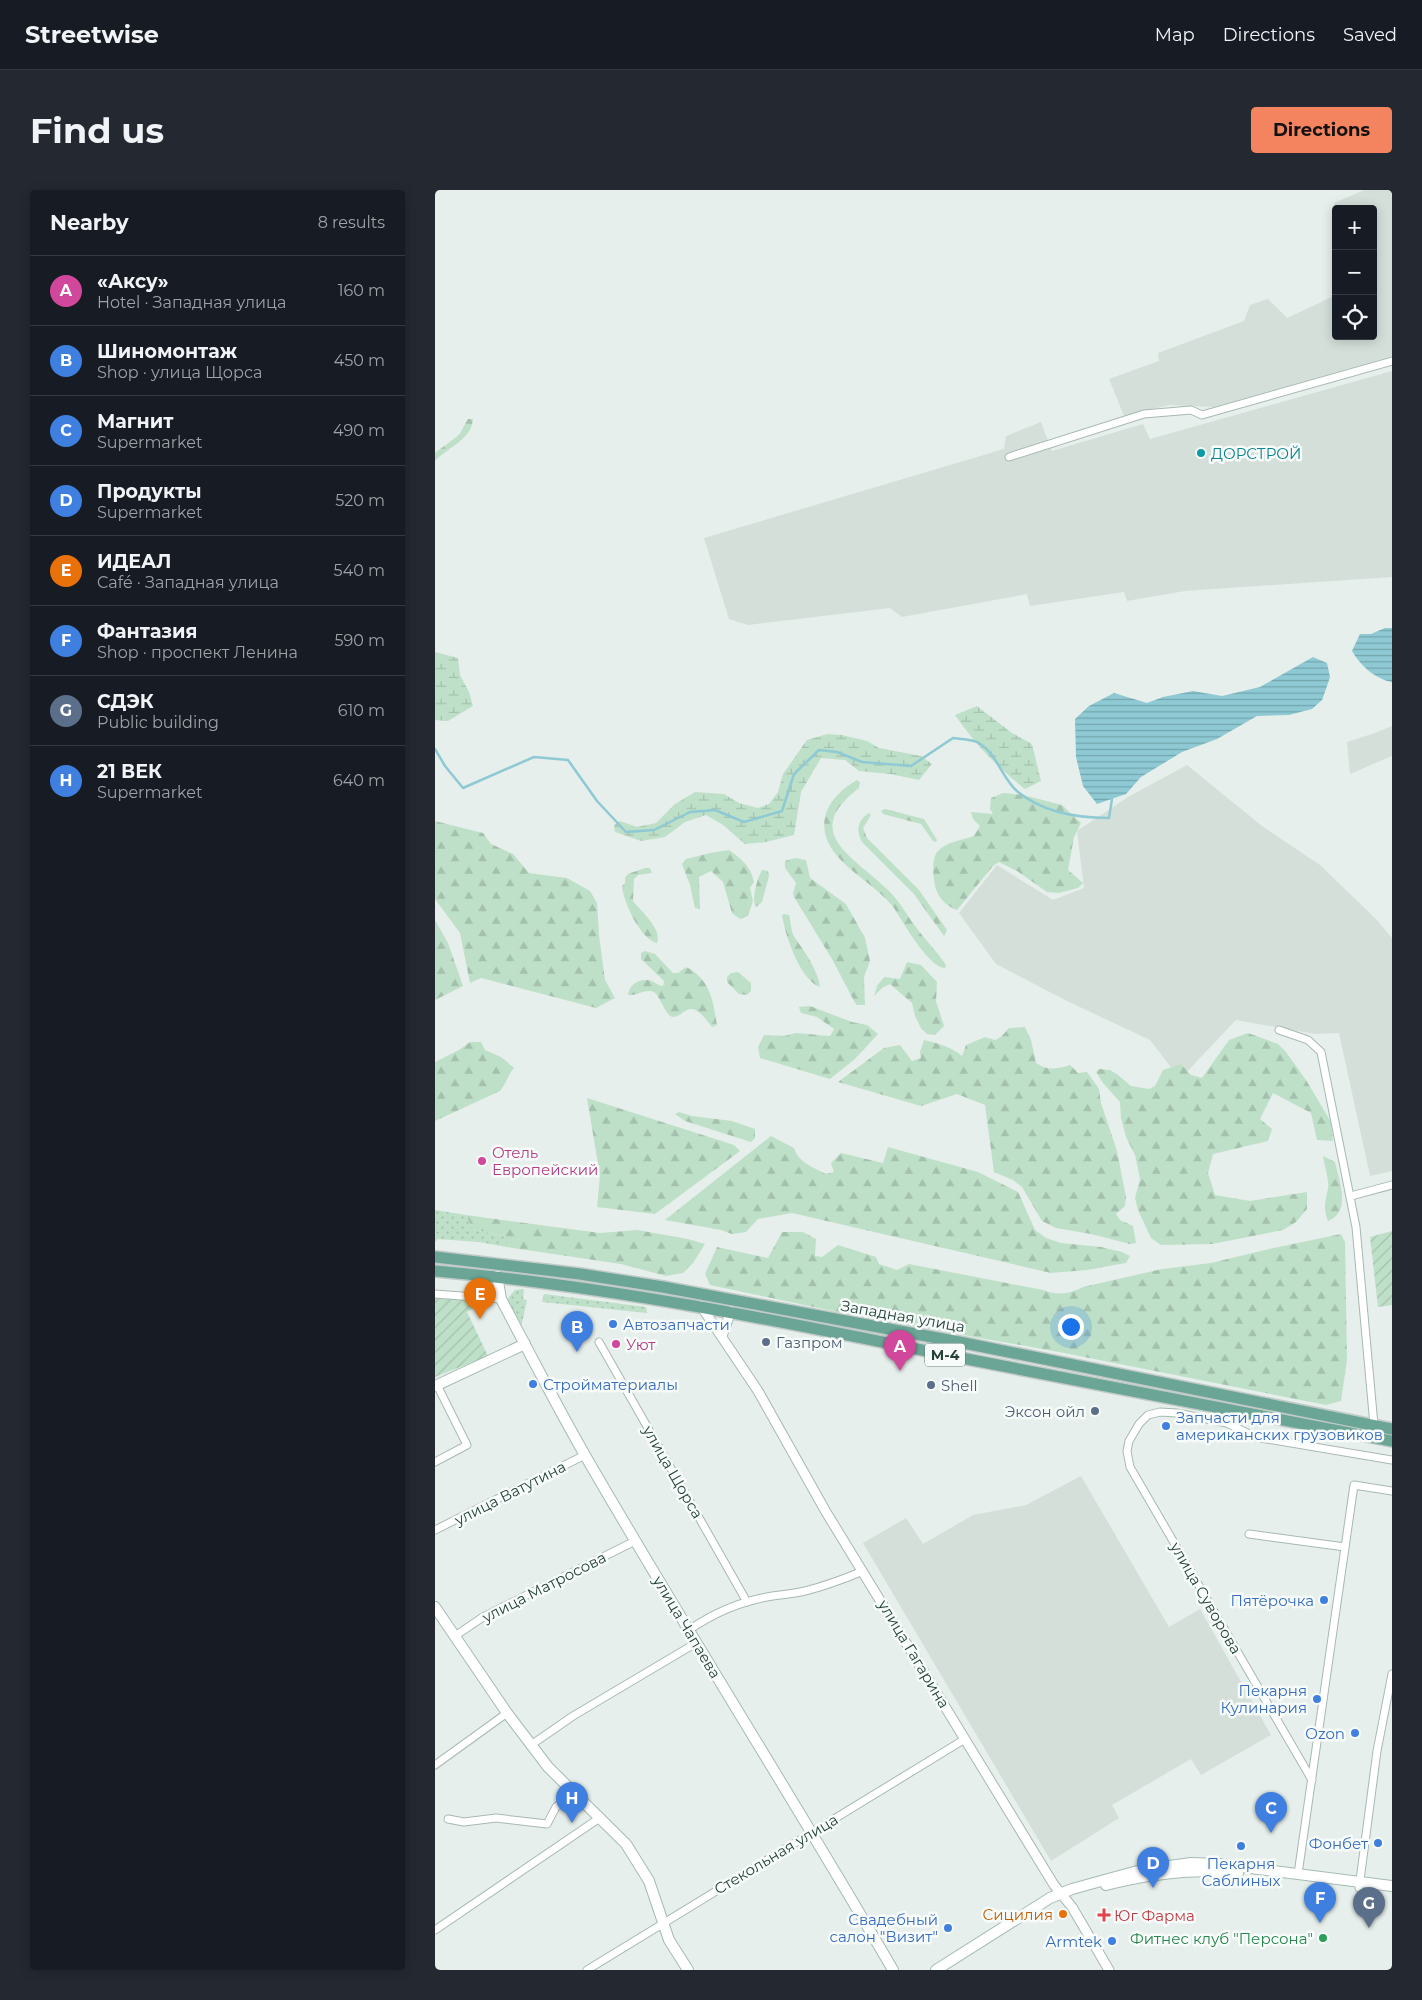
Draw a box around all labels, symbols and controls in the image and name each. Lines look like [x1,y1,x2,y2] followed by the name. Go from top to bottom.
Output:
[25,20,159,49] text: Streetwise
[1155,24,1195,46] text: Map
[1223,24,1315,46] text: Directions
[1343,24,1397,46] text: Saved
[1251,107,1392,153] button: Directions
[30,109,164,152] text: Find us
[1332,205,1377,340] map controls
[1332,205,1377,250] button: +
[50,210,129,235] text: Nearby
[318,213,385,232] text: 8 results
[1332,250,1377,295] button: −
[97,270,169,293] text: «Аксу»
[60,281,72,300] text: A
[338,281,385,300] text: 160 m
[97,293,286,312] text: Hotel · Западная улица
[1332,295,1377,340] button: locate
[97,340,237,363] text: Шиномонтаж
[60,351,72,370] text: B
[334,351,385,370] text: 450 m
[97,363,262,382] text: Shop · улица Щорса
[97,410,173,433] text: Магнит
[60,421,72,440] text: C
[333,421,385,440] text: 490 m
[97,433,203,452] text: Supermarket
[1211,444,1301,463] place label: ДОРСТРОЙ
[1195,447,1207,459] marker: ДОРСТРОЙ
[97,480,201,503] text: Продукты
[59,491,73,510] text: D
[335,491,385,510] text: 520 m
[97,503,203,522] text: Supermarket
[97,550,172,573] text: ИДЕАЛ
[61,561,71,580] text: E
[334,561,385,580] text: 540 m
[97,573,279,592] text: Café · Западная улица
[97,620,197,643] text: Фантазия
[61,631,71,650] text: F
[334,631,385,650] text: 590 m
[97,643,298,662] text: Shop · проспект Ленина
[97,690,154,713] text: СДЭК
[60,701,72,720] text: G
[338,701,385,720] text: 610 m
[97,713,219,732] text: Public building
[97,760,162,783] text: 21 ВЕК
[60,771,72,790] text: H
[333,771,385,790] text: 640 m
[97,783,203,802] text: Supermarket
[492,1143,598,1179] place label: Отель Европейский
[476,1155,488,1167] marker: Отель Европейский
[464,1278,496,1319] pin: E
[840,1296,966,1336] street label: Западная улица
[561,1311,593,1352] pin: B
[1058,1314,1084,1340] your location
[623,1315,730,1334] place label: Автозапчасти
[607,1318,619,1330] marker: Автозапчасти
[884,1330,916,1371] pin: A
[776,1333,843,1352] place label: Газпром
[626,1335,656,1354] place label: Уют
[760,1336,772,1348] marker: Газпром
[610,1338,622,1350] marker: Уют
[925,1344,965,1366] road number: М-4
[543,1375,678,1394] place label: Стройматериалы
[941,1376,978,1395] place label: Shell
[527,1378,539,1390] marker: Стройматериалы
[925,1379,937,1391] marker: Shell
[1005,1402,1085,1421] place label: Эксон ойл
[1089,1405,1101,1417] marker: Эксон ойл
[1176,1408,1383,1444] place label: Запчасти для американских грузовиков
[1160,1420,1172,1432] marker: Запчасти для американских грузовиков
[638,1421,707,1522] street label: улица Щорса
[450,1457,569,1530] street label: улица Ватутина
[1166,1538,1246,1657] street label: улица Суворова
[478,1548,609,1627] street label: улица Матросова
[648,1571,725,1682] street label: улица Чапаева
[1230,1591,1314,1610] place label: Пятёрочка
[1318,1594,1330,1606] marker: Пятёрочка
[874,1596,954,1712] street label: улица Гагарина
[1220,1681,1307,1717] place label: Пекарня Кулинария
[1311,1693,1323,1705] marker: Пекарня Кулинария
[1305,1724,1345,1743] place label: Ozon
[1349,1727,1361,1739] marker: Ozon
[556,1782,588,1823] pin: H
[1255,1792,1287,1833] pin: C
[711,1810,841,1898] street label: Стекольная улица
[1309,1834,1369,1853] place label: Фонбет
[1372,1837,1384,1849] marker: Фонбет
[1235,1840,1247,1852] marker: Пекарня Саблиных
[1137,1847,1169,1888] pin: D
[1202,1854,1281,1890] place label: Пекарня Саблиных
[1304,1882,1336,1923] pin: F
[1353,1887,1385,1928] pin: G
[982,1905,1053,1924] place label: Сицилия
[1114,1906,1195,1925] place label: Юг Фарма
[1057,1908,1069,1920] marker: Сицилия
[1098,1909,1110,1921] marker: Юг Фарма
[830,1910,938,1946] place label: Свадебный салон "Визит"
[942,1922,954,1934] marker: Свадебный салон "Визит"
[1130,1929,1313,1948] place label: Фитнес клуб "Персона"
[1046,1932,1102,1951] place label: Armtek
[1317,1932,1329,1944] marker: Фитнес клуб "Персона"
[1106,1935,1118,1947] marker: Armtek

